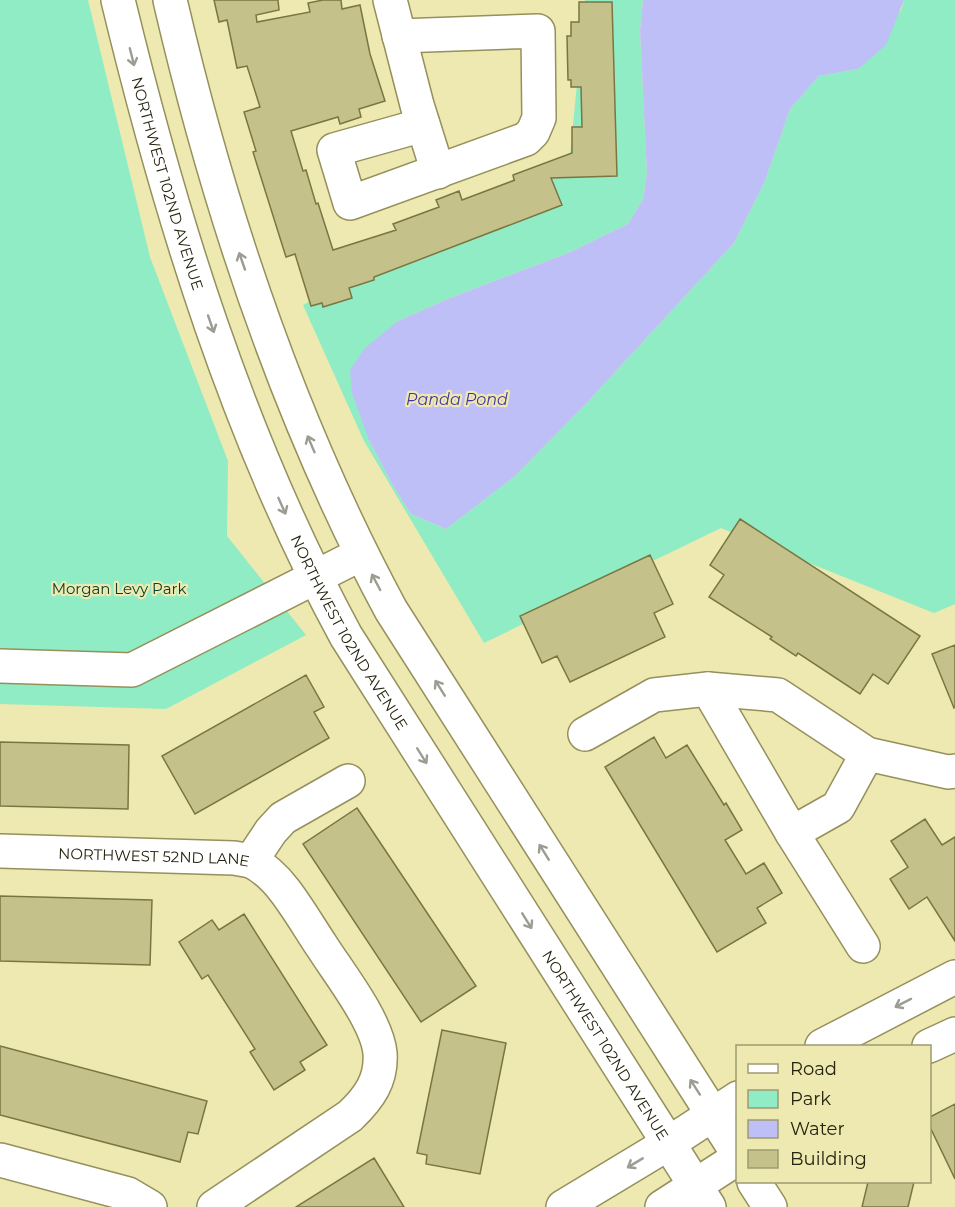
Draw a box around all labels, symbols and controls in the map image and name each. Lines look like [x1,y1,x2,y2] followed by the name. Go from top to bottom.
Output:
[126,47,138,66] one-way arrow
[128,75,208,292] street label: NORTHWEST 102ND AVENUE
[236,252,247,271] one-way arrow
[207,314,218,333] one-way arrow
[406,390,508,409] water label: Panda Pond
[305,435,316,453] one-way arrow
[277,496,288,514] one-way arrow
[287,532,413,733] street label: NORTHWEST 102ND AVENUE
[370,574,381,592] one-way arrow
[52,579,186,598] park label: Morgan Levy Park
[433,679,446,696] one-way arrow
[416,748,429,765] one-way arrow
[58,843,251,870] street label: NORTHWEST 52ND LANE
[538,844,550,861] one-way arrow
[521,912,533,929] one-way arrow
[539,946,673,1143] street label: NORTHWEST 102ND AVENUE
[894,998,912,1009] one-way arrow
[736,1045,931,1183] legend
[790,1058,837,1080] text: Road
[688,1079,700,1096] one-way arrow
[790,1088,831,1110] text: Park
[790,1118,845,1140] text: Water
[790,1148,867,1170] text: Building
[627,1158,644,1170] one-way arrow

